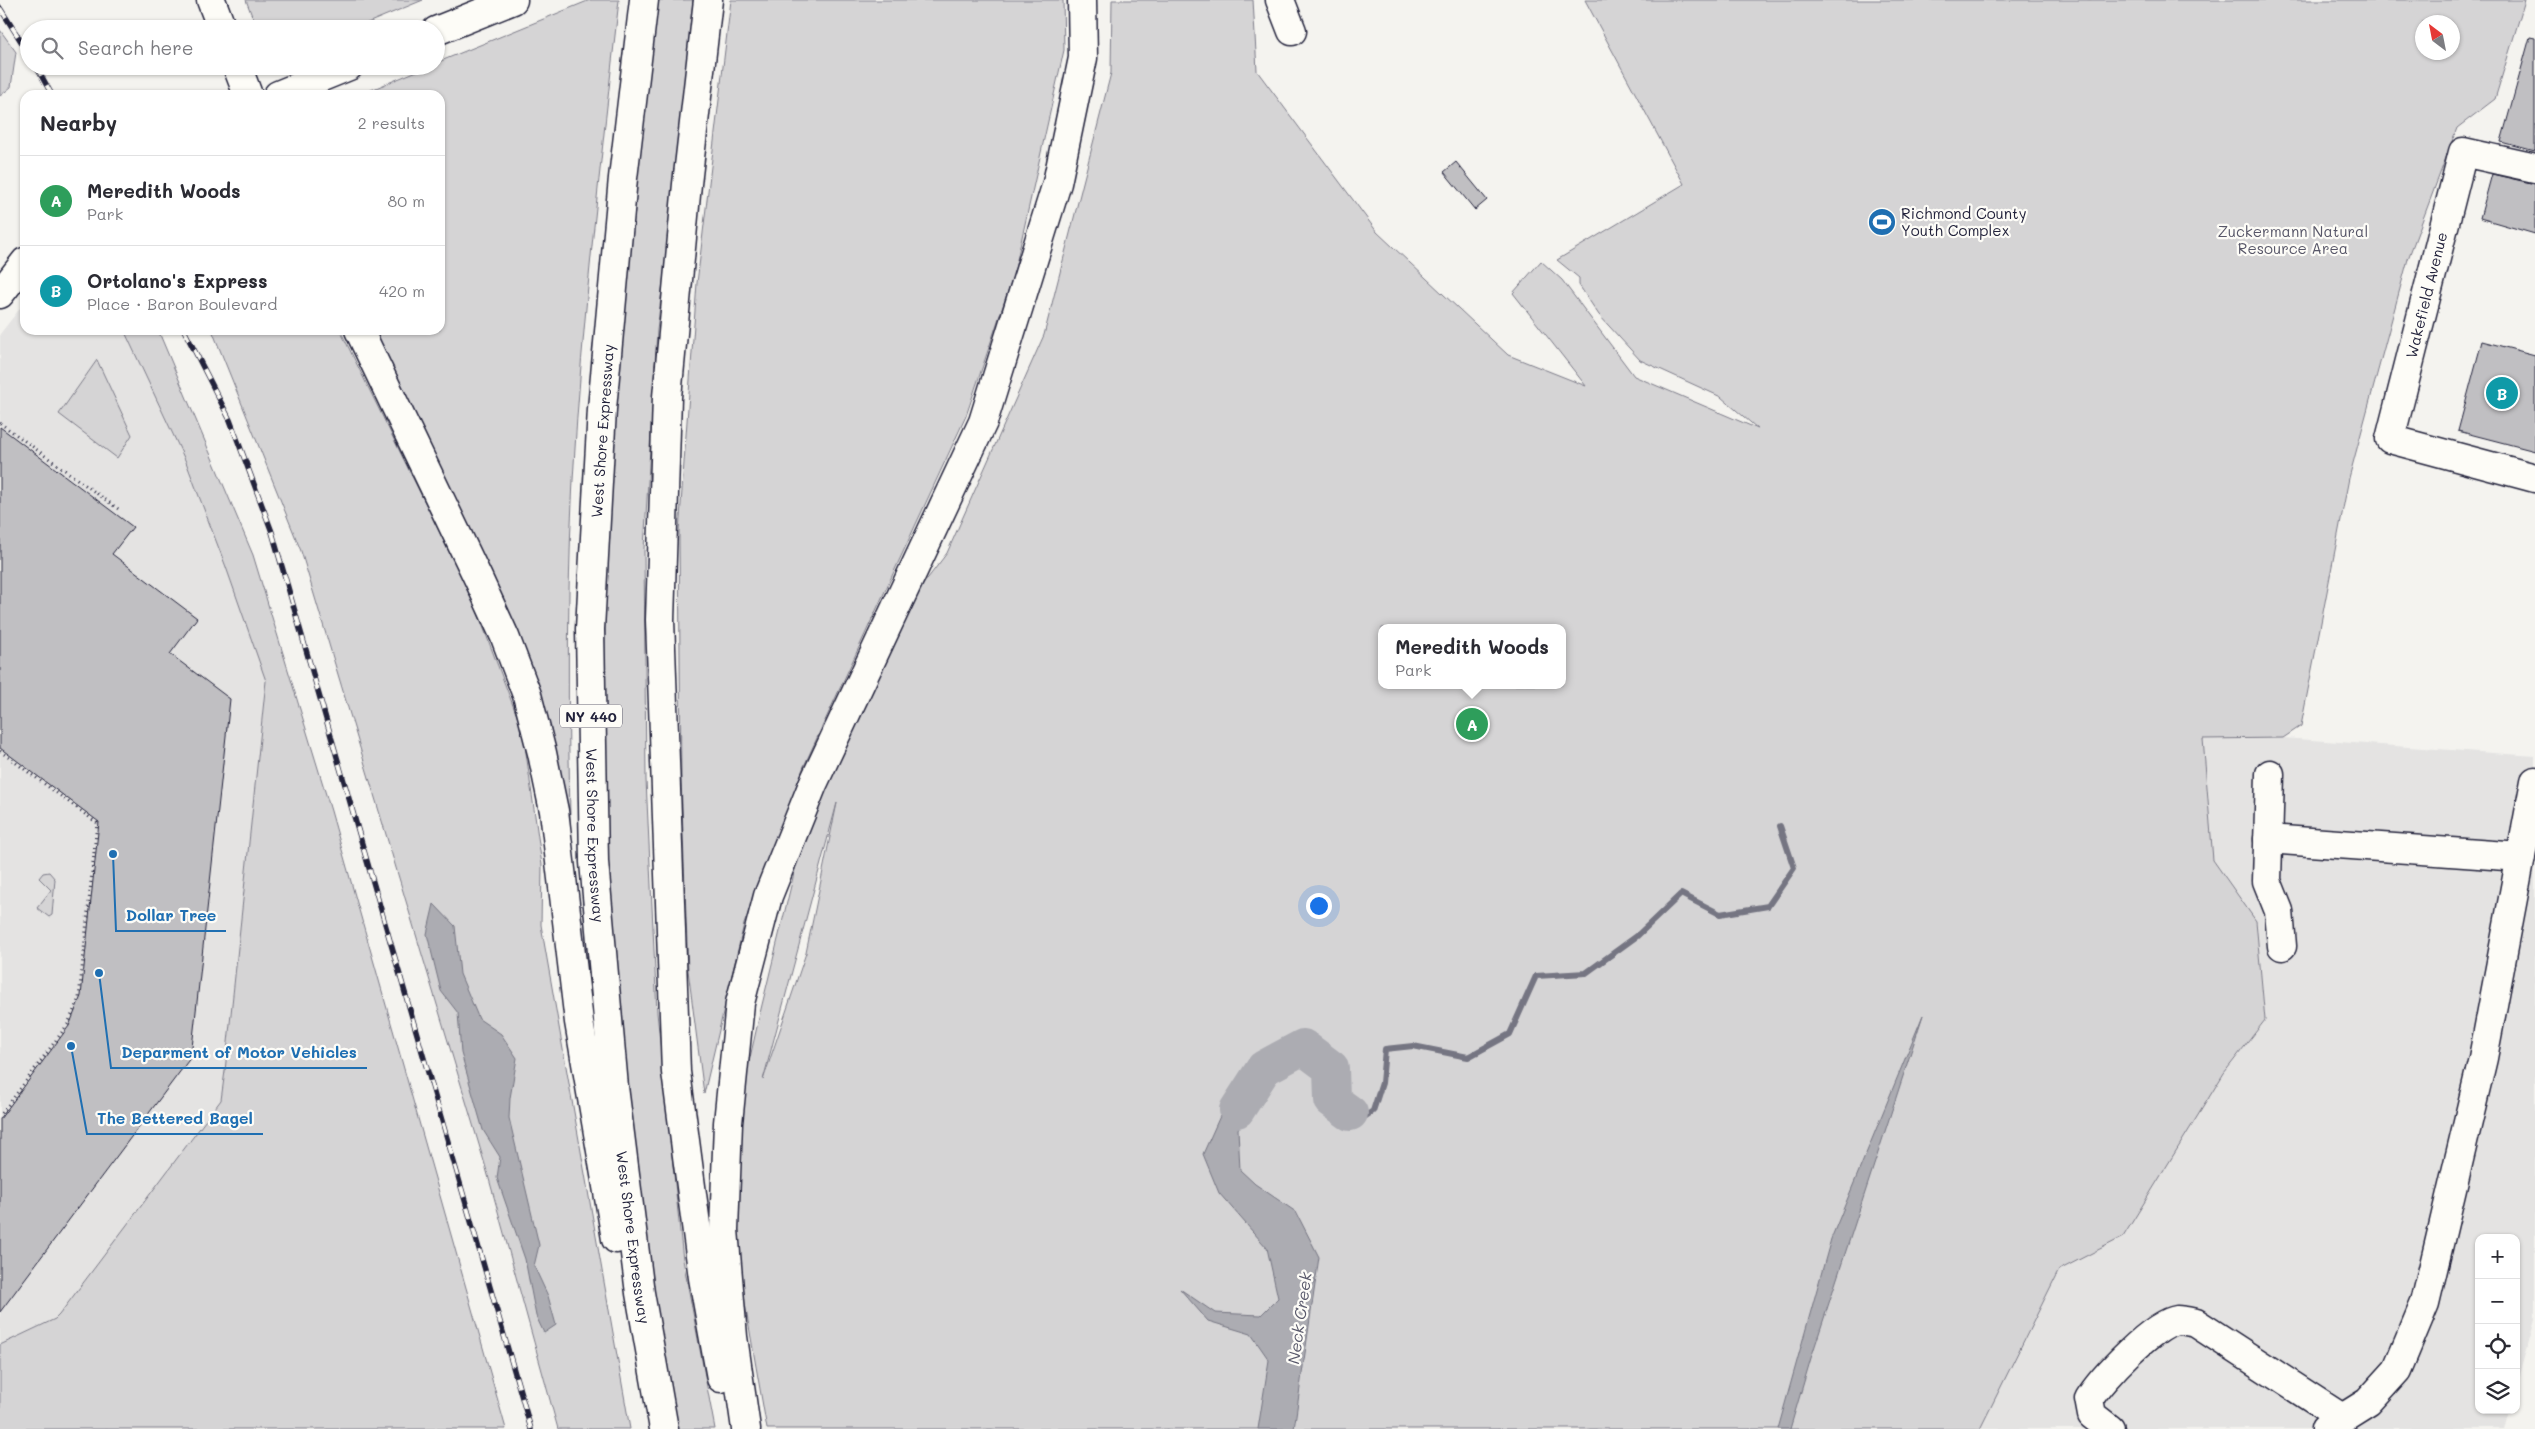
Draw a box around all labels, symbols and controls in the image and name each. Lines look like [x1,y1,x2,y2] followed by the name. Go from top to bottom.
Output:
[2415,15,2460,60] north arrow
[20,20,445,75] search box
[38,34,66,62] icon: search
[78,35,194,60] text: Search here
[40,109,117,136] text: Nearby
[358,112,425,133] text: 2 results
[87,178,241,203] text: Meredith Woods
[50,190,62,211] text: A
[388,190,425,211] text: 80 m
[87,203,123,224] text: Park
[1901,203,2027,240] place label: Richmond County Youth Complex
[1867,207,1897,237] sports icon: Richmond County Youth Complex
[2218,221,2368,258] park label: Zuckermann Natural Resource Area
[2401,230,2451,360] street label: Wakefield Avenue
[87,268,268,293] text: Ortolano's Express
[51,280,61,301] text: B
[379,280,425,301] text: 420 m
[87,293,277,314] text: Place · Baron Boulevard
[586,343,618,519] street label: West Shore Expressway
[2486,374,2518,412] pin: B
[1378,624,1566,689] popup
[1395,634,1549,659] text: Meredith Woods
[1395,659,1432,680] text: Park
[560,704,622,728] road number: NY 440
[1456,705,1488,743] pin: A
[582,748,609,923] street label: West Shore Expressway
[1306,893,1332,919] your location
[116,900,226,931] callout: Dollar Tree
[126,904,216,925] text: Dollar Tree
[111,1037,367,1068] callout: Deparment of Motor Vehicles
[121,1041,357,1062] text: Deparment of Motor Vehicles
[87,1103,263,1134] callout: The Bettered Bagel
[97,1107,253,1128] text: The Bettered Bagel
[612,1150,655,1326] street label: West Shore Expressway
[2475,1234,2520,1414] map controls
[2475,1234,2520,1279] button: +
[1282,1270,1316,1365] water label: Neck Creek
[2475,1279,2520,1324] button: −
[2475,1324,2520,1369] button: locate
[2475,1369,2520,1414] button: layers

